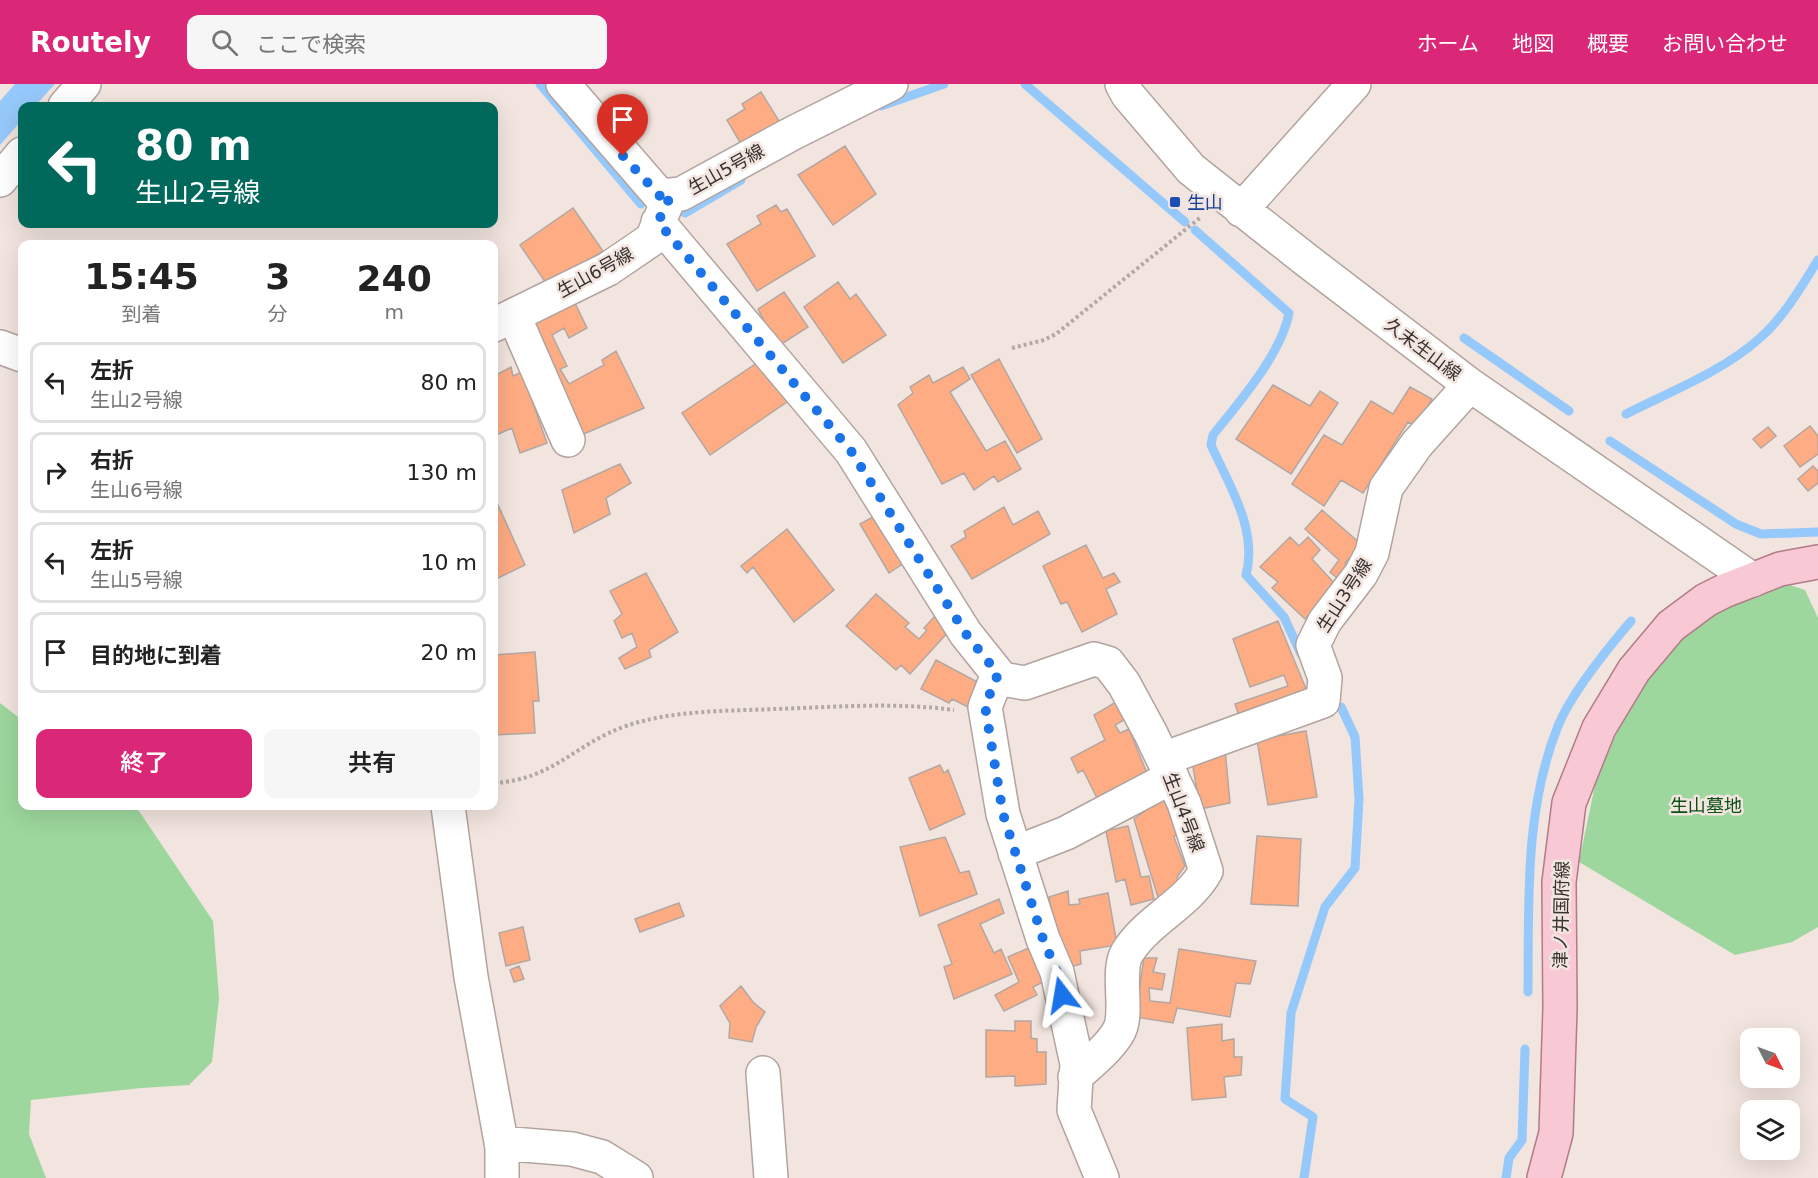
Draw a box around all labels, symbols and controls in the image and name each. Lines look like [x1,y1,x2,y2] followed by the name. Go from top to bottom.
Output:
[187,15,607,69] search box
[30,26,151,59] text: Routely
[208,26,241,59] icon: search
[256,32,366,57] text: ここで検索
[1417,32,1479,56] text: ホーム
[1512,32,1554,56] text: 地図
[1587,32,1629,56] text: 概要
[1662,32,1788,56] text: お問い合わせ
[597,94,648,156] pin
[606,103,639,136] icon: arrive
[135,121,252,170] text: 80 m
[36,126,114,204] icon: left
[684,140,768,198] street label: 生山5号線
[135,177,260,208] text: 生山2号線
[1187,192,1223,213] place label: 生山
[1168,195,1182,209] marker: 生山
[553,243,637,301] street label: 生山6号線
[84,256,199,297] text: 15:45
[265,256,290,297] text: 3
[357,258,432,299] text: 240
[384,300,404,324] text: m
[122,302,162,326] text: 到着
[268,302,288,326] text: 分
[1381,314,1465,384] street label: 久末生山線
[90,358,134,383] text: 左折
[39,366,72,399] icon: left
[421,370,477,395] text: 80 m
[90,388,183,412] text: 生山2号線
[90,448,134,473] text: 右折
[39,456,72,489] icon: right
[407,460,477,485] text: 130 m
[90,478,183,502] text: 生山6号線
[90,538,134,563] text: 左折
[39,546,72,579] icon: left
[421,550,477,575] text: 10 m
[1312,554,1376,636] street label: 生山3号線
[90,568,183,592] text: 生山5号線
[39,636,72,669] icon: arrive
[421,640,477,665] text: 20 m
[90,643,222,668] text: 目的地に到着
[36,729,252,798] button: 終了
[264,729,480,798] button: 共有
[1159,769,1209,855] street label: 生山4号線
[1670,795,1742,816] park label: 生山墓地
[1550,861,1572,969] street label: 津ノ井国府線
[1030,963,1094,1027] position arrow
[1740,1028,1800,1088] north arrow
[1740,1028,1800,1160] map controls
[1740,1100,1800,1160] button: layers

